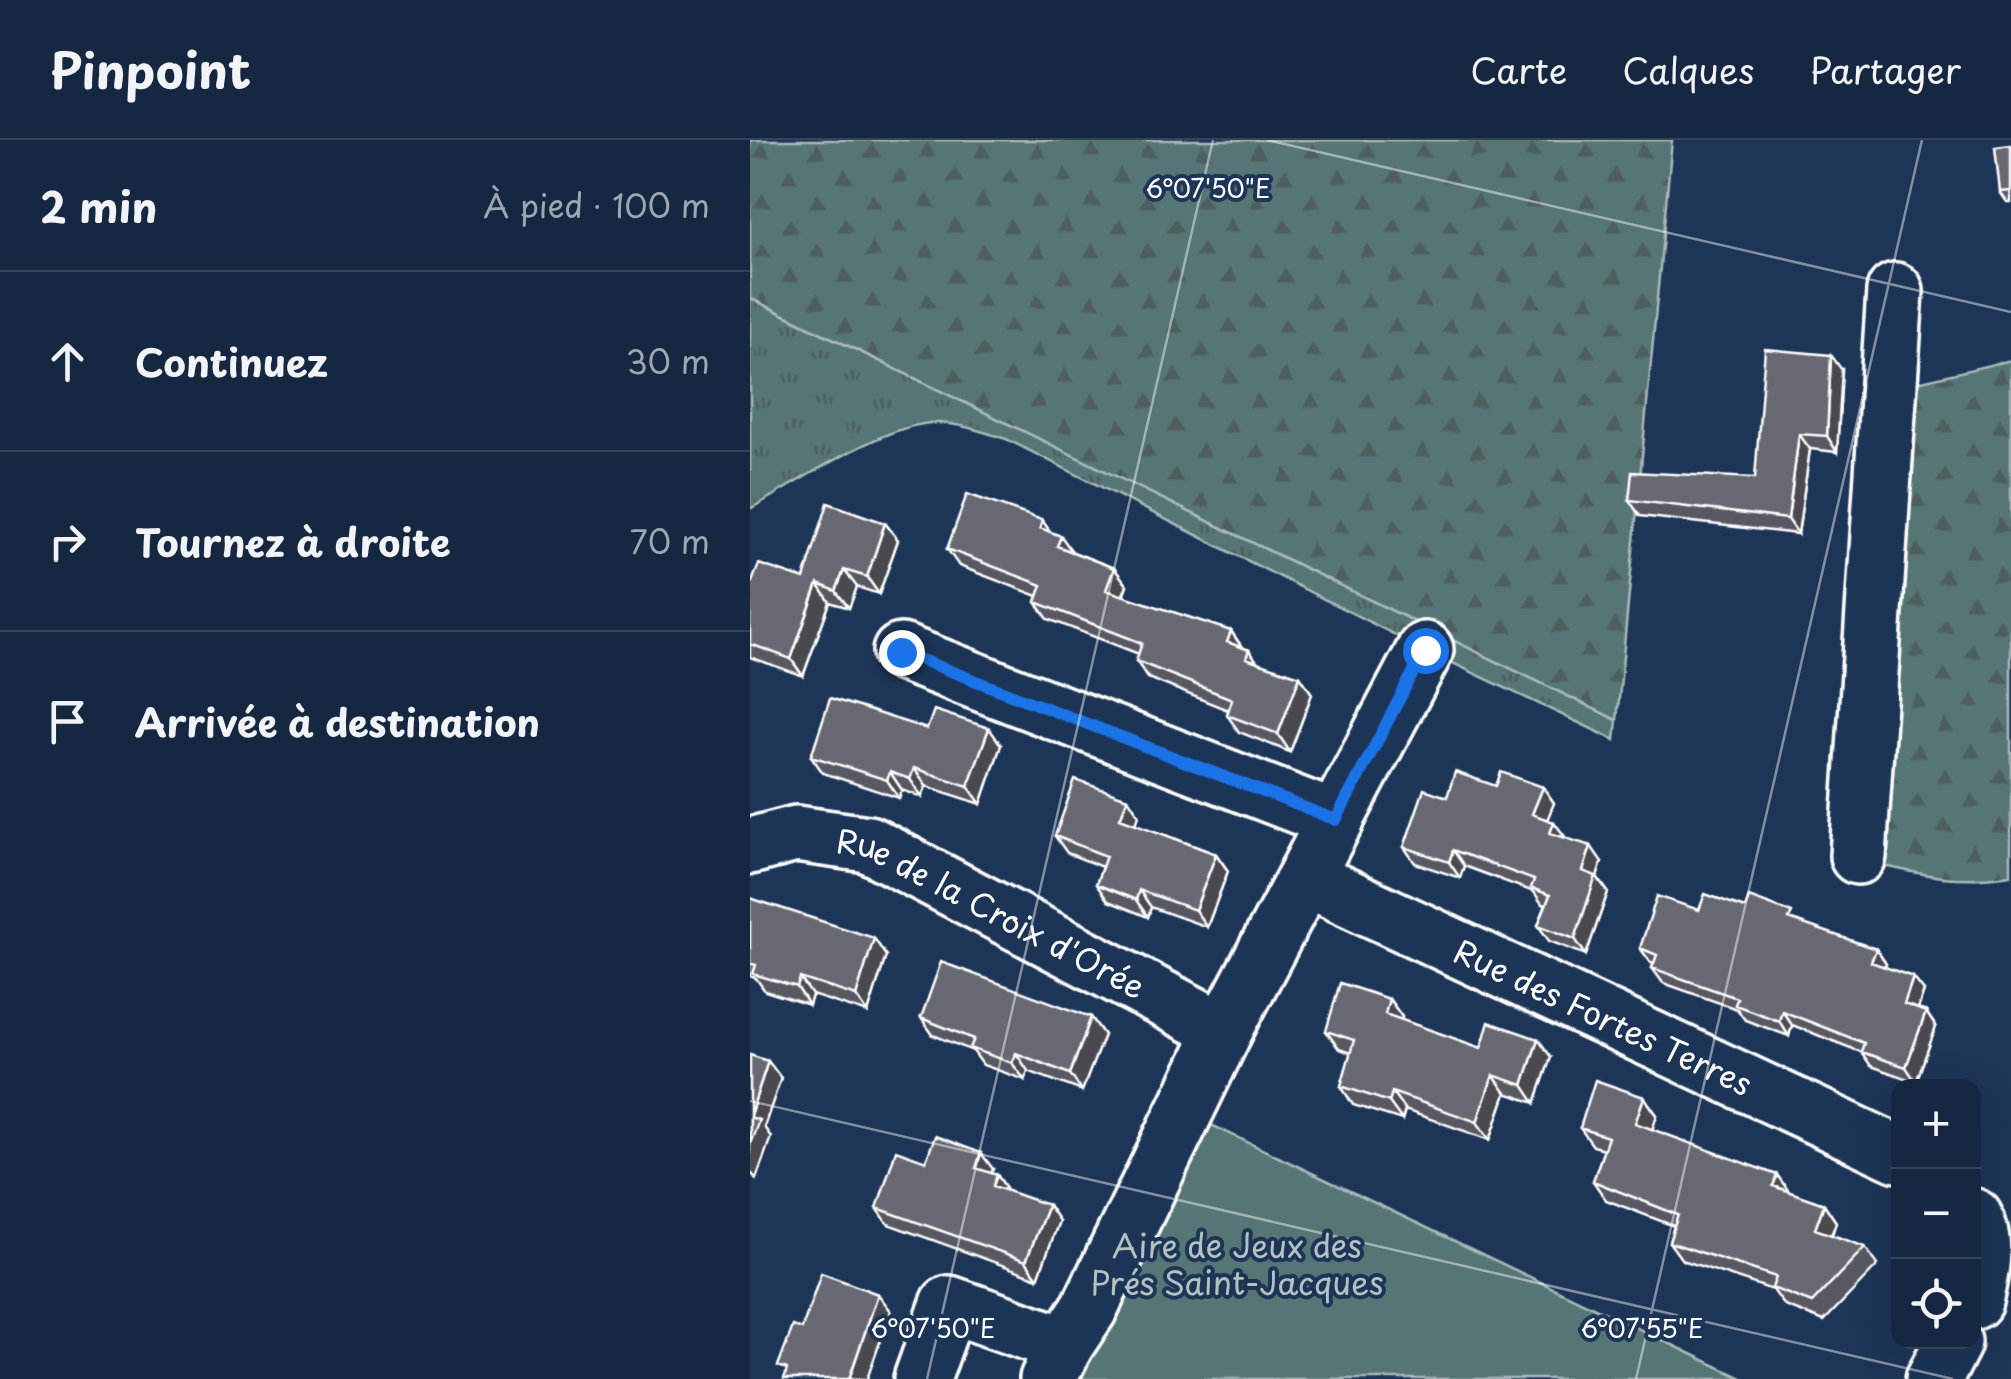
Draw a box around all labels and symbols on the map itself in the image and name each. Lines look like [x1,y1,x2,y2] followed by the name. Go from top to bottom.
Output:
[1146,169,1270,207] text: 6°07'50"E
[1403,628,1449,674] route start
[879,630,925,676] route end
[834,816,1154,1010] street label: Rue de la Croix d'Orée
[1446,926,1760,1107] street label: Rue des Fortes Terres
[1090,1221,1384,1306] park label: Aire de Jeux des Prés Saint-Jacques
[871,1309,995,1347] text: 6°07'50"E
[1580,1309,1704,1347] text: 6°07'55"E

